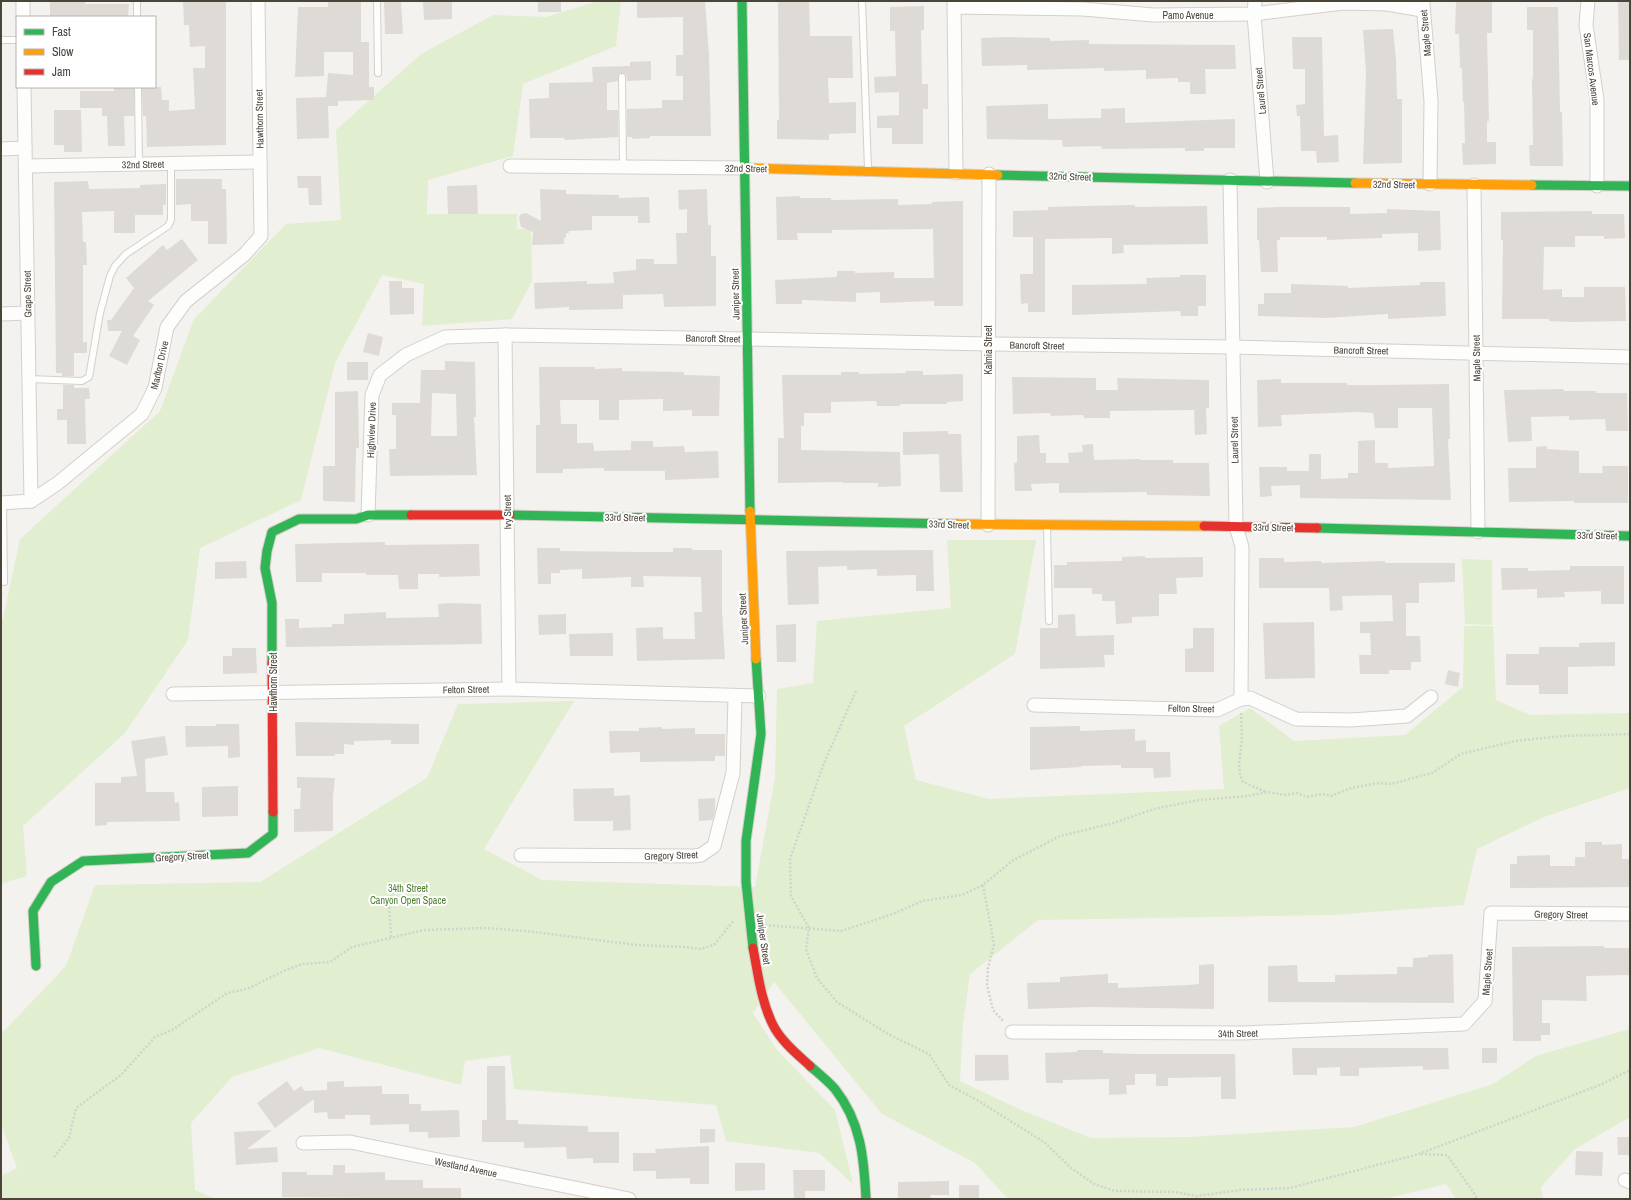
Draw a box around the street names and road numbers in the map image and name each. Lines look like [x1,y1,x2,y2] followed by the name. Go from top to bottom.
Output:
[1163,9,1214,22] street label: Pamo Avenue
[1417,9,1434,57] street label: Maple Street
[1581,32,1602,107] street label: San Marcos Avenue
[1252,66,1269,115] street label: Laurel Street
[252,89,267,149] street label: Hawthorn Street
[122,158,165,171] street label: 32nd Street
[725,162,768,175] street label: 32nd Street
[1049,169,1092,184] street label: 32nd Street
[1373,178,1416,191] street label: 32nd Street
[729,267,742,320] street label: Juniper Street
[21,270,34,318] street label: Grape Street
[982,324,995,375] street label: Kalmia Street
[686,332,741,345] street label: Bancroft Street
[1470,334,1483,381] street label: Maple Street
[148,339,171,391] street label: Marlton Drive
[1010,339,1065,352] street label: Bancroft Street
[1334,344,1389,357] street label: Bancroft Street
[364,401,379,458] street label: Highview Drive
[1228,416,1241,464] street label: Laurel Street
[501,494,514,529] street label: Ivy Street
[605,511,646,524] street label: 33rd Street
[928,517,970,532] street label: 33rd Street
[1253,521,1294,534] street label: 33rd Street
[1577,529,1618,542] street label: 33rd Street
[736,592,751,645] street label: Juniper Street
[267,652,280,712] street label: Hawthorn Street
[443,683,490,696] street label: Felton Street
[1168,702,1215,715] street label: Felton Street
[644,848,699,863] street label: Gregory Street
[155,849,210,864] street label: Gregory Street
[1534,908,1589,921] street label: Gregory Street
[753,913,774,966] street label: Juniper Street
[1479,948,1496,996] street label: Maple Street
[1218,1027,1259,1040] street label: 34th Street
[433,1155,499,1181] street label: Westland Avenue

